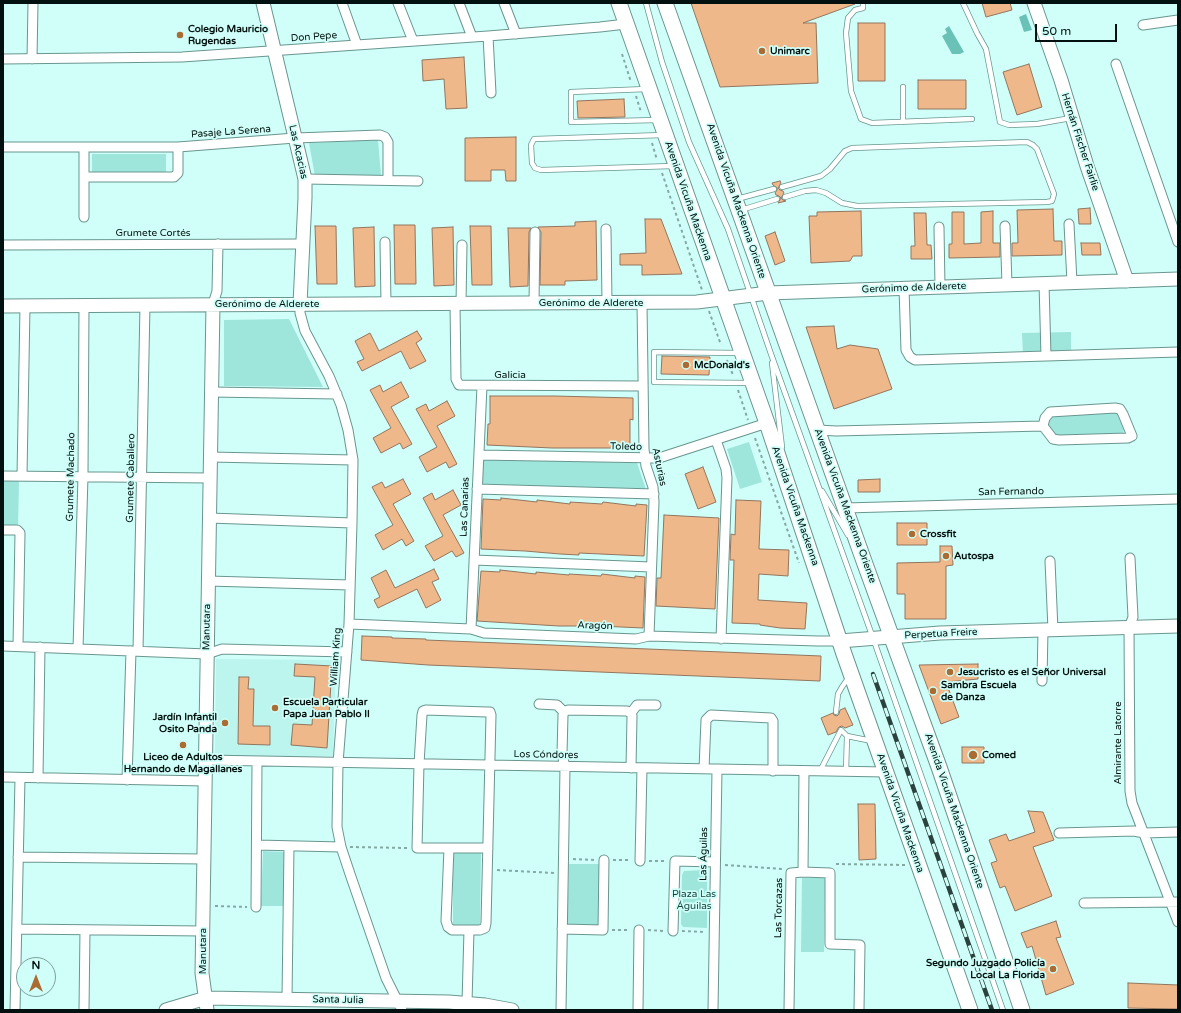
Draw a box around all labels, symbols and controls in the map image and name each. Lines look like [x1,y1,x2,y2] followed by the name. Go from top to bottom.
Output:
[1037,16,1119,42] scale bar
[188,23,268,46] place label: Colegio Mauricio Rugendas
[1042,24,1071,38] text: 50 m
[290,29,338,45] street label: Don Pepe
[175,30,185,40] marker: Colegio Mauricio Rugendas
[770,45,810,57] place label: Unimarc
[757,46,767,56] marker: Unimarc
[1059,92,1101,192] street label: Hernán Fischer Fairlie
[704,122,768,280] street label: Avenida Vicuña Mackenna Oriente
[191,123,271,141] street label: Pasaje La Serena
[286,124,310,180] street label: Las Acacias
[662,140,714,262] street label: Avenida Vicuña Mackenna
[115,227,191,239] street label: Grumete Cortés
[862,280,966,296] street label: Gerónimo de Alderete
[539,297,643,309] street label: Gerónimo de Alderete
[215,298,319,310] street label: Gerónimo de Alderete
[694,359,750,371] place label: McDonald's
[681,360,691,370] marker: McDonald's
[494,369,526,381] street label: Galicia
[811,427,879,585] street label: Avenida Vicuña Mackenna Oriente
[64,432,78,522] street label: Grumete Machado
[124,433,138,523] street label: Grumete Caballero
[610,441,642,453] street label: Toledo
[769,445,821,567] street label: Avenida Vicuña Mackenna
[649,447,669,487] street label: Asturias
[458,477,472,537] street label: Las Canarias
[978,485,1044,499] street label: San Fernando
[920,528,956,540] place label: Crossfit
[907,529,917,539] marker: Crossfit
[954,550,994,562] place label: Autospa
[941,551,951,561] marker: Autospa
[201,604,213,650] street label: Manutara
[577,619,613,633] street label: Aragón
[904,626,978,642] street label: Perpetua Freire
[328,627,344,687] street label: William King
[958,666,1106,678] place label: Jesucristo es el Señor Universal
[945,667,955,677] marker: Jesucristo es el Señor Universal
[941,679,1017,702] place label: Sambra Escuela de Danza
[928,686,938,696] marker: Sambra Escuela de Danza
[283,696,370,720] place label: Escuela Particular Papa Juan Pablo II
[1112,701,1124,785] street label: Almirante Latorre
[270,703,280,713] marker: Escuela Particular Papa Juan Pablo II
[153,711,217,734] place label: Jardín Infantil Osito Panda
[220,718,230,728] marker: Jardín Infantil Osito Panda
[922,732,986,890] street label: Avenida Vicuña Mackenna Oriente
[178,740,188,750] marker: Liceo de Adultos Hernando de Magallanes
[514,748,578,762] street label: Los Cóndores
[967,749,979,761] marker: Comed
[982,749,1016,761] place label: Comed
[124,751,242,774] place label: Liceo de Adultos Hernando de Magallanes
[874,752,926,874] street label: Avenida Vicuña Mackenna
[698,827,710,881] street label: Las Águilas
[772,878,786,938] street label: Las Torcazas
[672,888,716,912] park label: Plaza Las Águilas
[197,928,209,974] street label: Manutara
[16,957,56,997] north arrow
[926,957,1045,980] place label: Segundo Juzgado Policía Local La Florida
[32,959,40,972] text: N
[1048,964,1058,974] marker: Segundo Juzgado Policía Local La Florida
[312,994,364,1006] street label: Santa Julia

